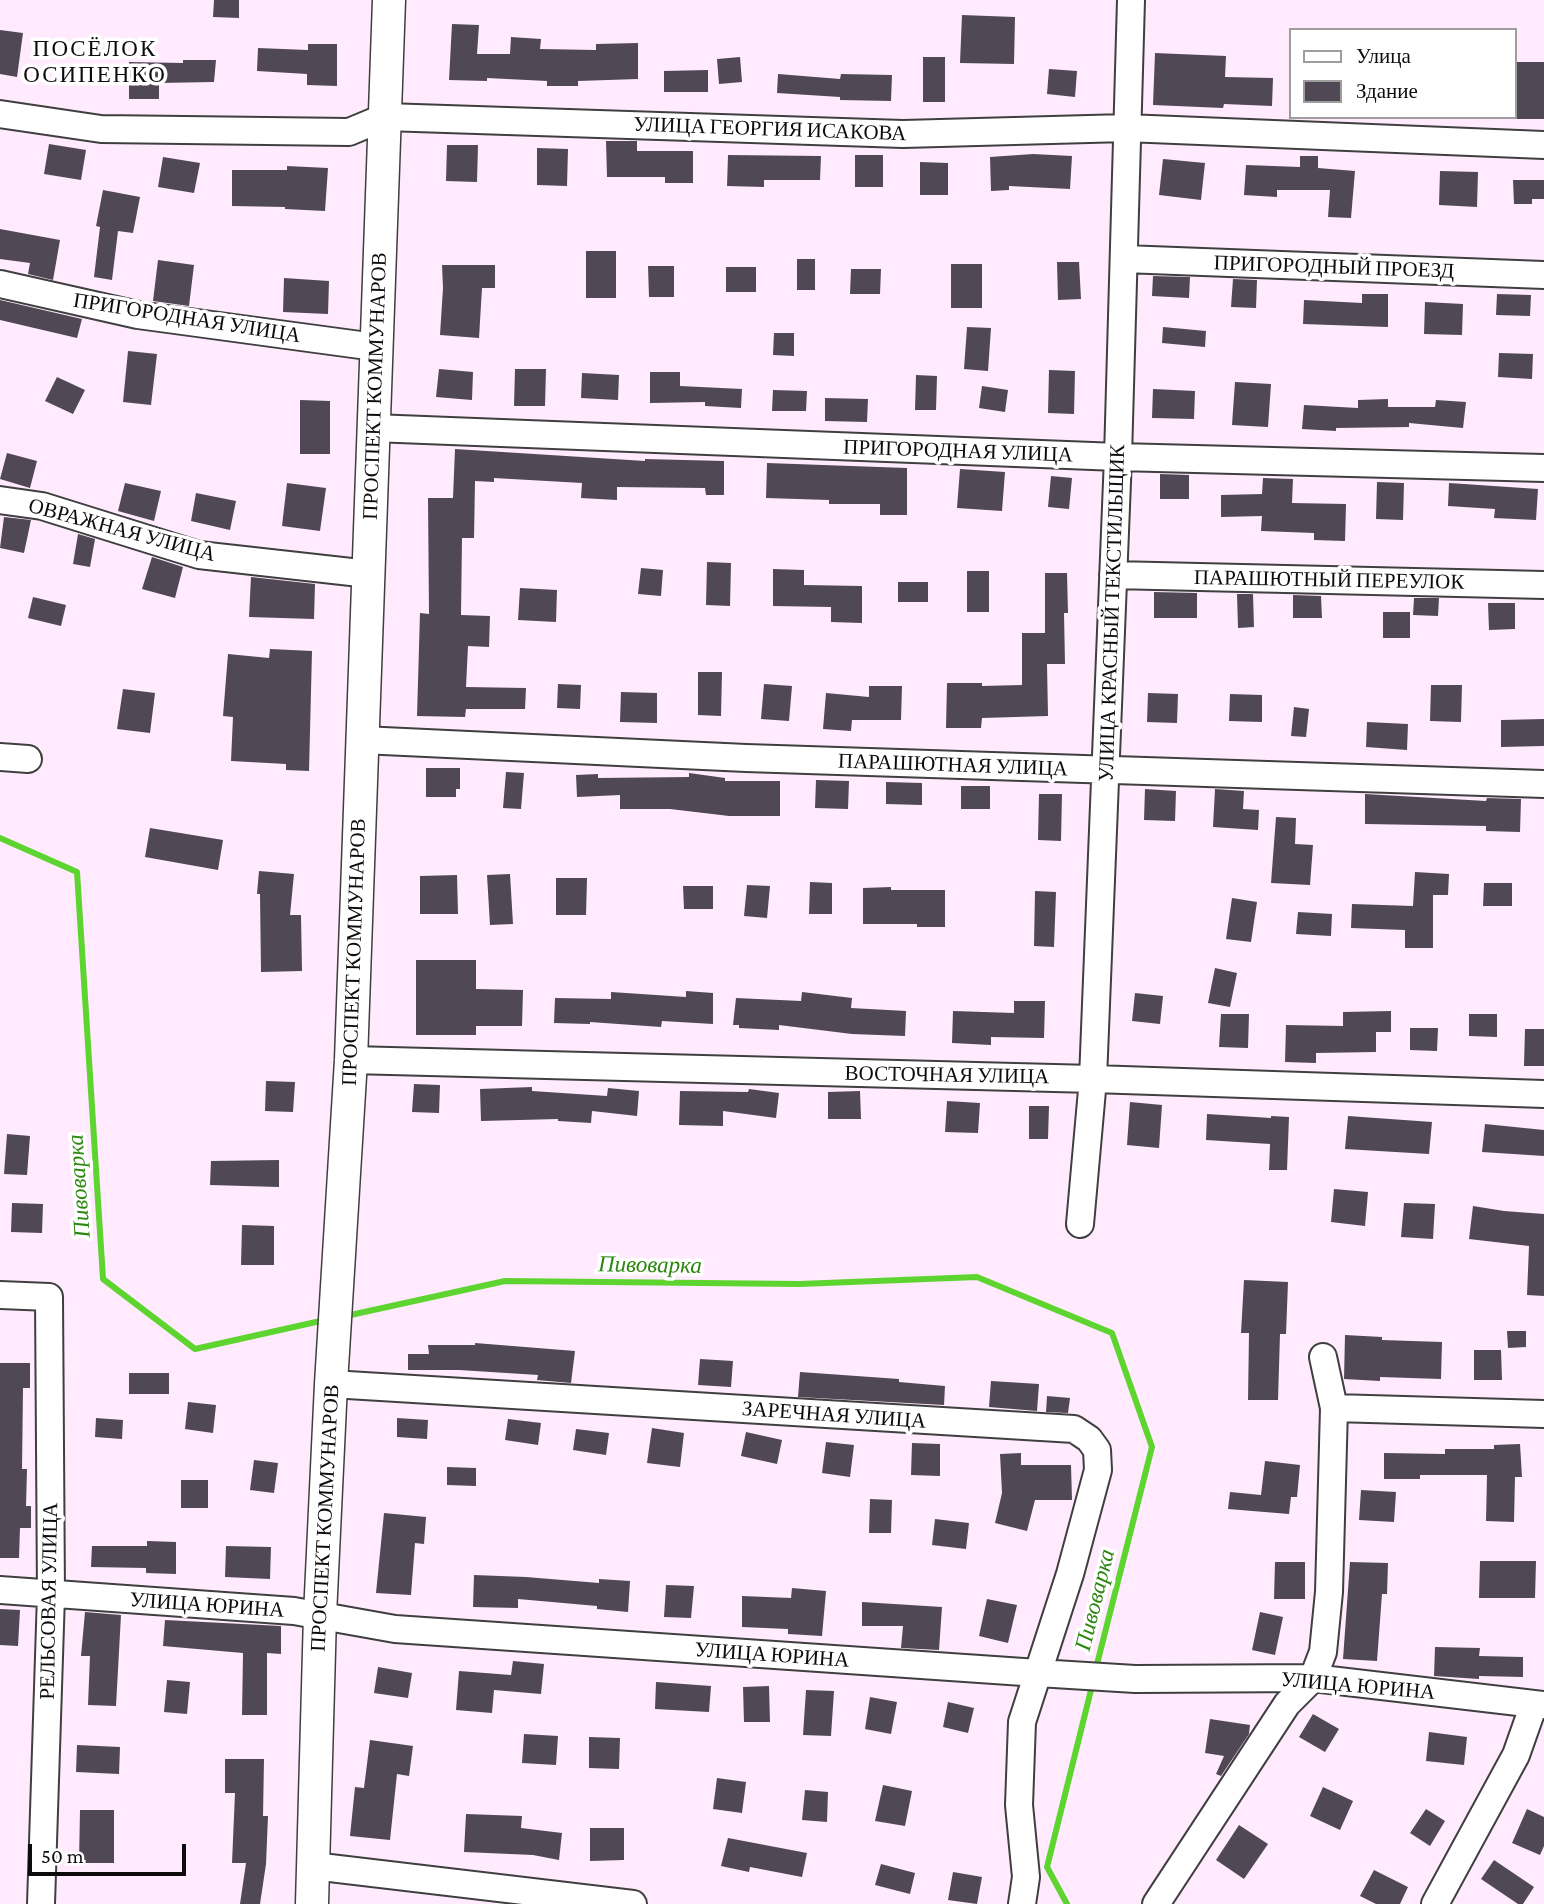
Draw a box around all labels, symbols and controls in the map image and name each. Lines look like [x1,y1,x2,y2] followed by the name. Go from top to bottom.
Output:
[1288,28,1516,119] legend
[24,35,166,89] district label: ПОСЁЛОК ОСИПЕНКО
[1356,44,1411,68] text: Улица
[1356,79,1418,103] text: Здание
[633,112,907,146] street label: УЛИЦА ГЕОРГИЯ ИСАКОВА
[1213,250,1455,284] street label: ПРИГОРОДНЫЙ ПРОЕЗД
[358,252,392,520] street label: ПРОСПЕКТ КОММУНАРОВ
[72,288,302,348] street label: ПРИГОРОДНАЯ УЛИЦА
[843,434,1073,468] street label: ПРИГОРОДНАЯ УЛИЦА
[1094,444,1130,782] street label: УЛИЦА КРАСНЫЙ ТЕКСТИЛЬЩИК
[26,493,218,567] street label: ОВРАЖНАЯ УЛИЦА
[1194,565,1464,595] street label: ПАРАШЮТНЫЙ ПЕРЕУЛОК
[838,748,1068,782] street label: ПАРАШЮТНАЯ УЛИЦА
[337,818,371,1086] street label: ПРОСПЕКТ КОММУНАРОВ
[844,1061,1050,1089] street label: ВОСТОЧНАЯ УЛИЦА
[62,1133,96,1239] water label: Пивоварка
[598,1250,702,1280] water label: Пивоварка
[305,1384,345,1652] street label: ПРОСПЕКТ КОММУНАРОВ
[741,1396,927,1434] street label: ЗАРЕЧНАЯ УЛИЦА
[35,1502,63,1700] street label: РЕЛЬСОВАЯ УЛИЦА
[1069,1546,1121,1654] water label: Пивоварка
[129,1587,285,1623] street label: УЛИЦА ЮРИНА
[694,1637,850,1673] street label: УЛИЦА ЮРИНА
[1280,1667,1436,1705] street label: УЛИЦА ЮРИНА
[32,1830,189,1874] scale bar
[41,1844,84,1868] text: 50 m

